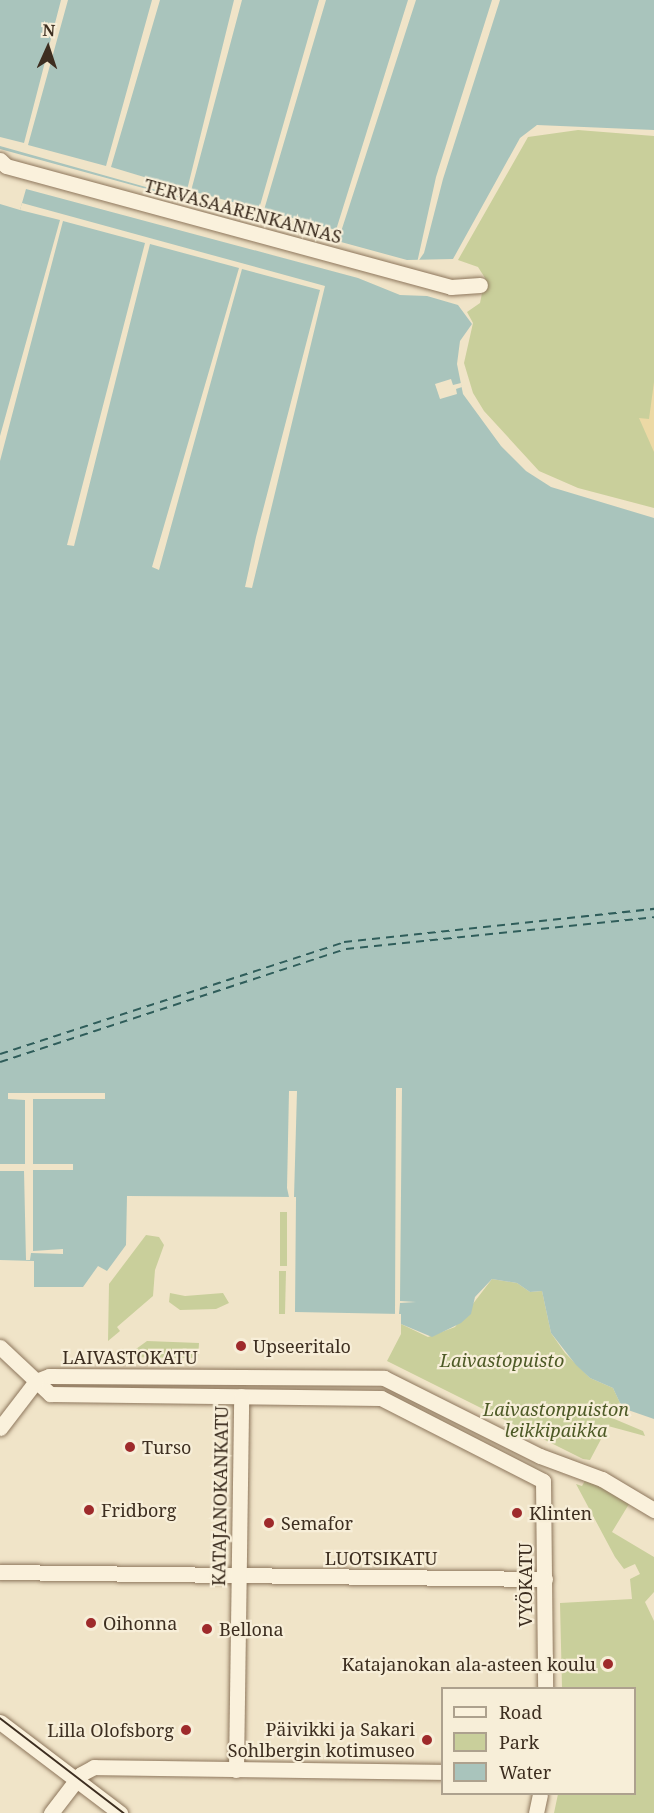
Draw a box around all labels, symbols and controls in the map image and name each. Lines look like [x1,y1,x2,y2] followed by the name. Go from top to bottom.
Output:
[18,18,78,78] north arrow
[42,19,56,41] text: N
[142,174,344,248] street label: TERVASAARENKANNAS
[253,1335,351,1357] place label: Upseeritalo
[234,1339,248,1353] marker: Upseeritalo
[62,1346,198,1368] street label: LAIVASTOKATU
[440,1349,564,1371] park label: Laivastopuisto
[483,1399,629,1442] park label: Laivastonpuiston leikkipaikka
[208,1406,232,1586] street label: KATAJANOKANKATU
[142,1436,191,1458] place label: Turso
[123,1440,137,1454] marker: Turso
[101,1499,177,1521] place label: Fridborg
[529,1502,592,1524] place label: Klinten
[82,1503,96,1517] marker: Fridborg
[510,1506,524,1520] marker: Klinten
[281,1512,353,1534] place label: Semafor
[262,1516,276,1530] marker: Semafor
[514,1543,536,1627] street label: VYÖKATU
[325,1547,437,1569] street label: LUOTSIKATU
[103,1612,177,1634] place label: Oihonna
[84,1616,98,1630] marker: Oihonna
[219,1618,284,1640] place label: Bellona
[200,1622,214,1636] marker: Bellona
[342,1653,596,1675] place label: Katajanokan ala-asteen koulu
[601,1657,615,1671] marker: Katajanokan ala-asteen koulu
[441,1687,636,1795] legend
[499,1700,542,1724] text: Road
[47,1719,174,1741] place label: Lilla Olofsborg
[228,1719,415,1762] place label: Päivikki ja Sakari Sohlbergin kotimuseo
[179,1723,193,1737] marker: Lilla Olofsborg
[499,1730,539,1754] text: Park
[420,1733,434,1747] marker: Päivikki ja Sakari Sohlbergin kotimuseo
[499,1760,551,1784] text: Water

